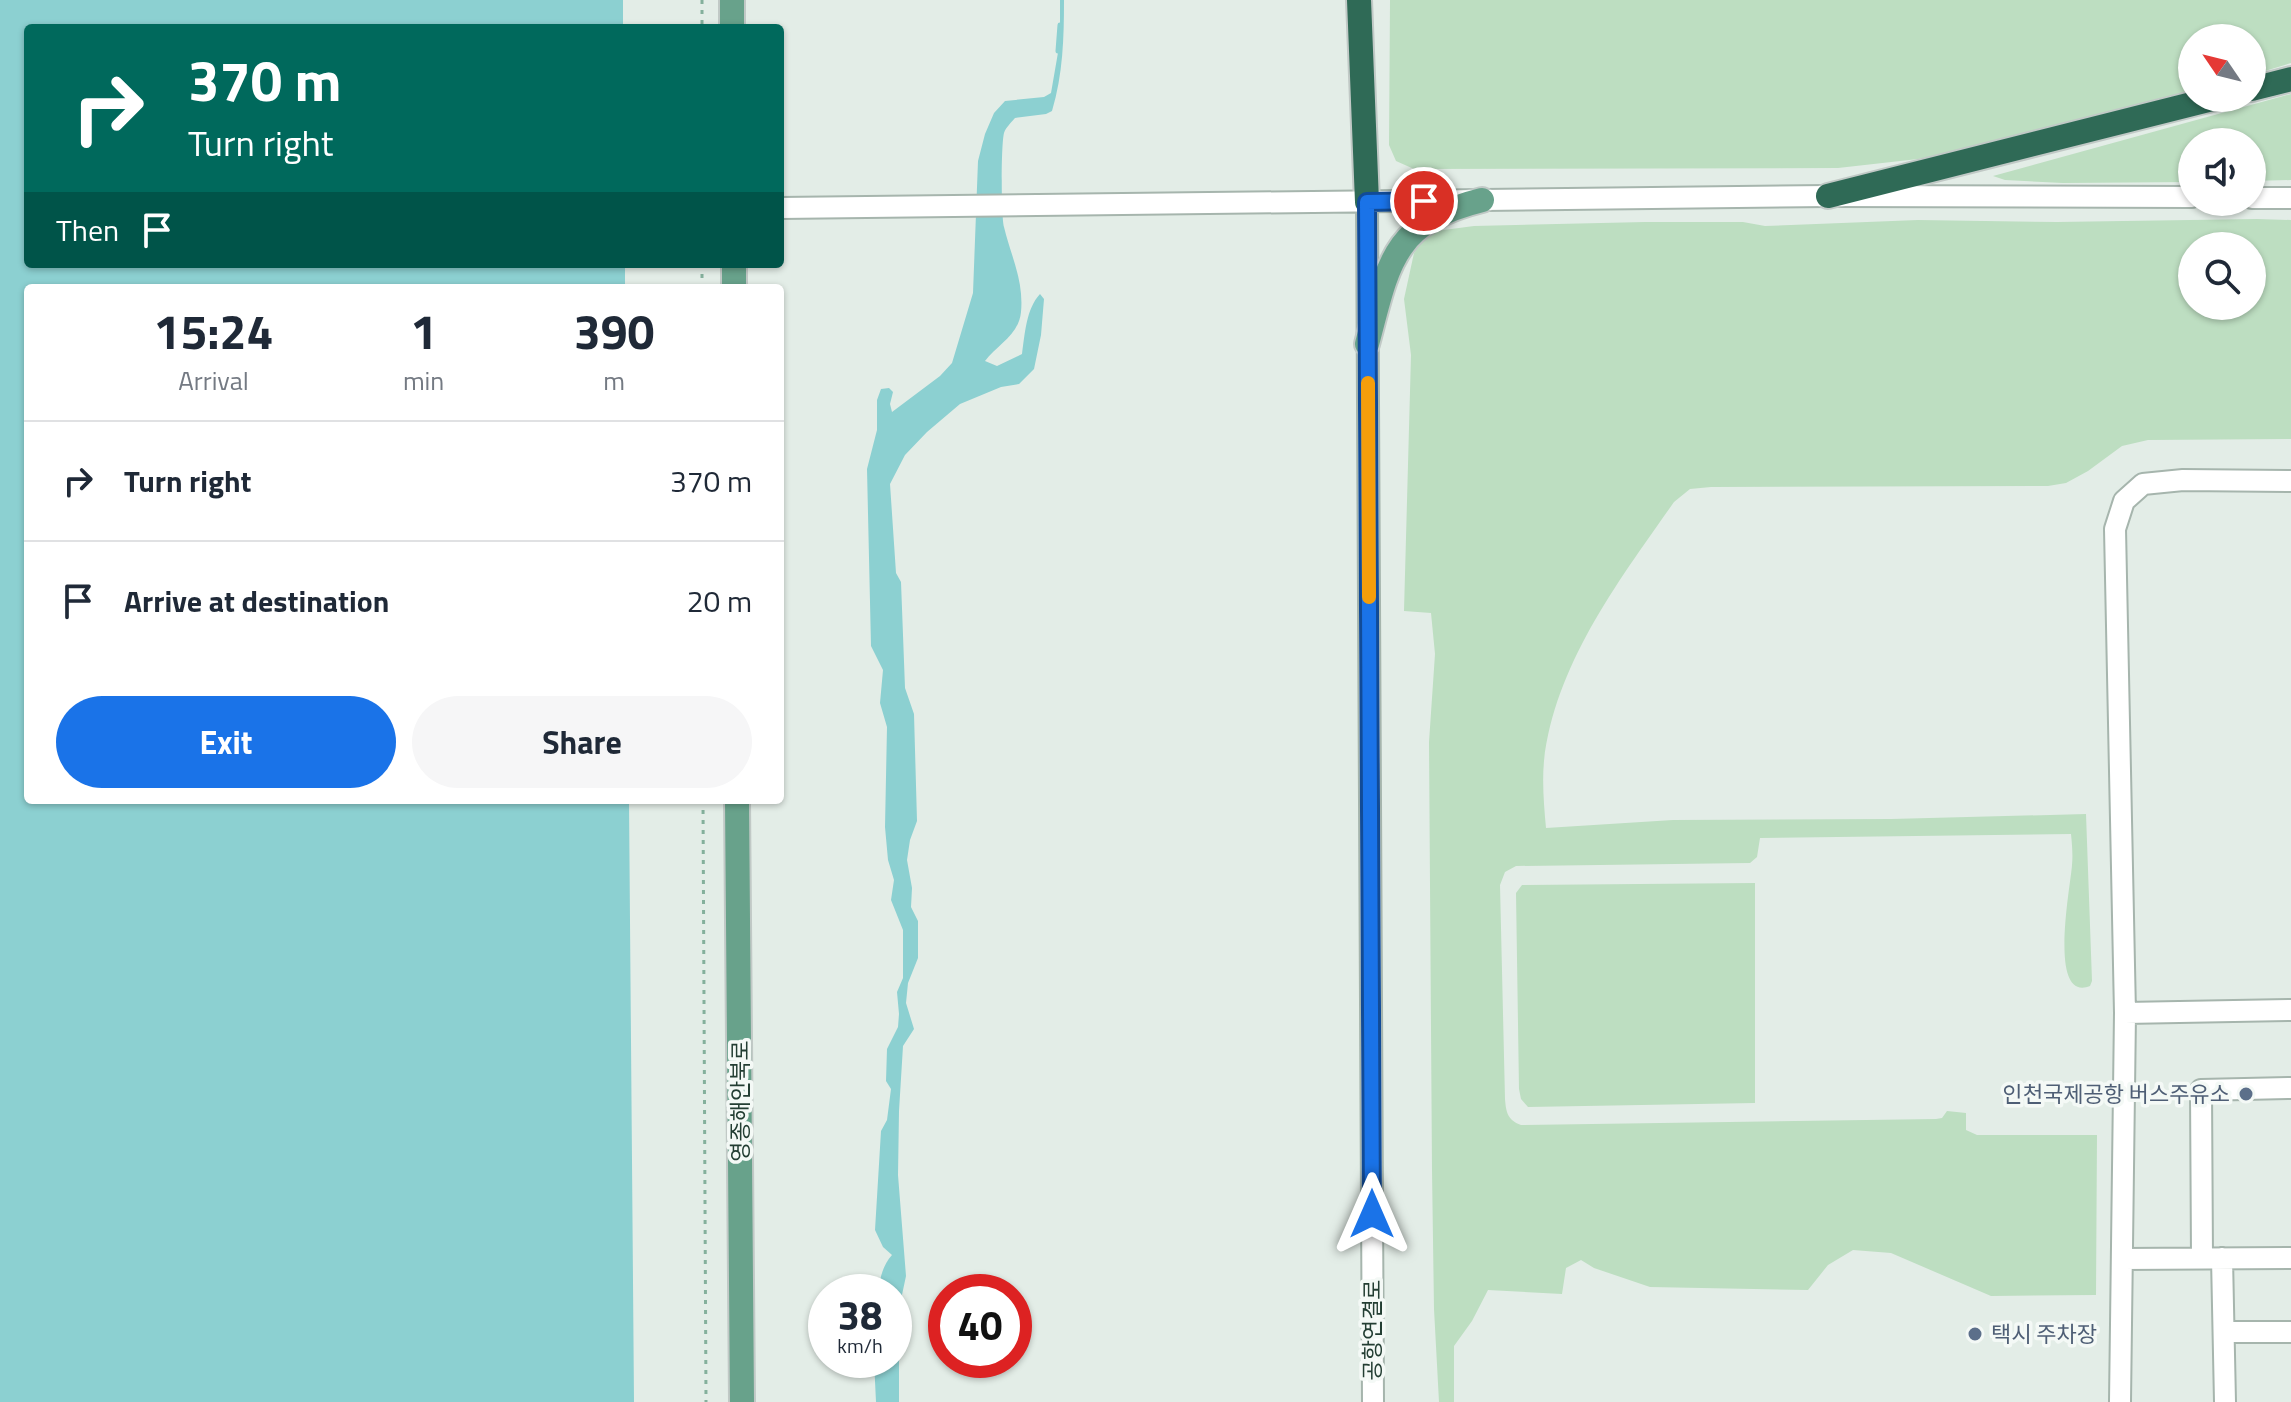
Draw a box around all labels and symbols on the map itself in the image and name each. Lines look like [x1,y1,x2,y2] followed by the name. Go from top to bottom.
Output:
[2178,24,2266,112] north arrow
[1390,167,1458,235] pin
[723,1040,757,1162] street label: 영종해안북로
[2003,1077,2230,1111] place label: 인천국제공항 버스주유소
[2237,1085,2255,1103] marker: 인천국제공항 버스주유소
[1330,1172,1414,1256] position arrow
[928,1274,1032,1378] speed limit sign: 40
[1355,1279,1389,1381] street label: 공항연결로
[1991,1317,2097,1351] place label: 택시 주차장
[1966,1325,1984,1343] marker: 택시 주차장

